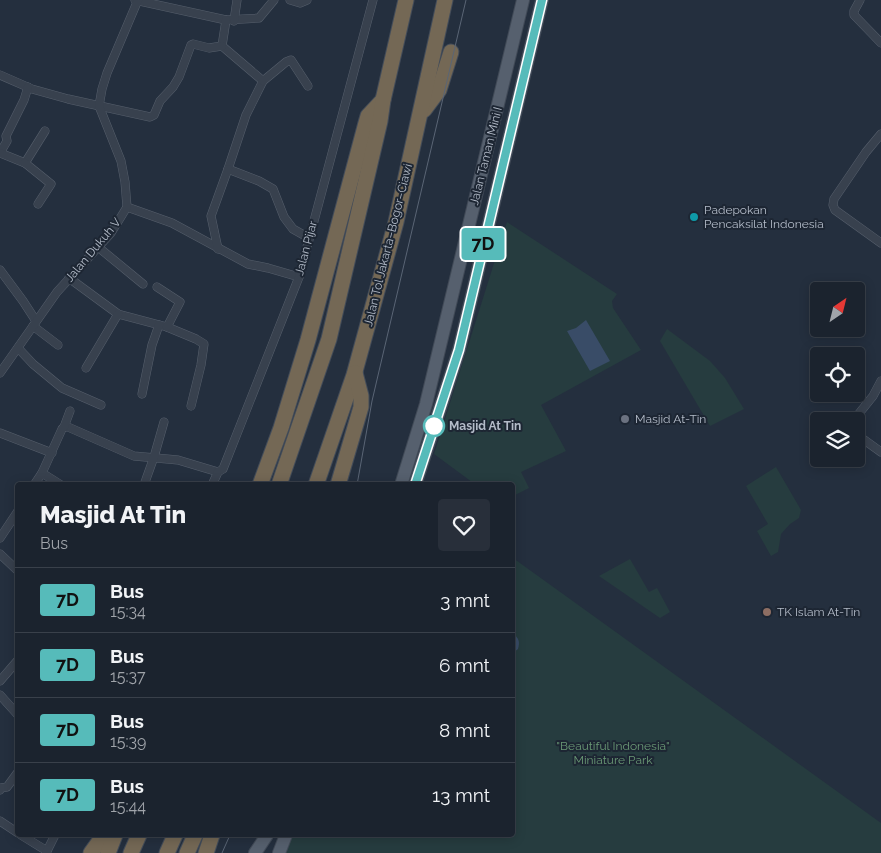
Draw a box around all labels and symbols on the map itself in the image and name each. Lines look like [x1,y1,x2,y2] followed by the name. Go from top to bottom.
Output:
[467,105,505,207] street label: Jalan Taman Mini I
[361,162,415,328] street label: Jalan Tol Jakarta–Bogor–Ciawi
[704,203,824,231] place label: Padepokan Pencaksilat Indonesia
[688,211,700,223] marker: Padepokan Pencaksilat Indonesia
[62,215,124,285] street label: Jalan Dukuh V
[292,219,320,277] street label: Jalan Pijar
[460,228,506,260] line badge: 7D
[810,282,865,338] north arrow
[635,412,706,426] place label: Masjid At-Tin
[619,413,631,425] marker: Masjid At-Tin
[423,415,445,437] marker: Masjid At Tin
[449,419,521,433] place label: Masjid At Tin
[777,605,860,619] place label: TK Islam At-Tin
[761,606,773,618] marker: TK Islam At-Tin
[557,739,669,767] park label: "Beautiful Indonesia" Miniature Park

